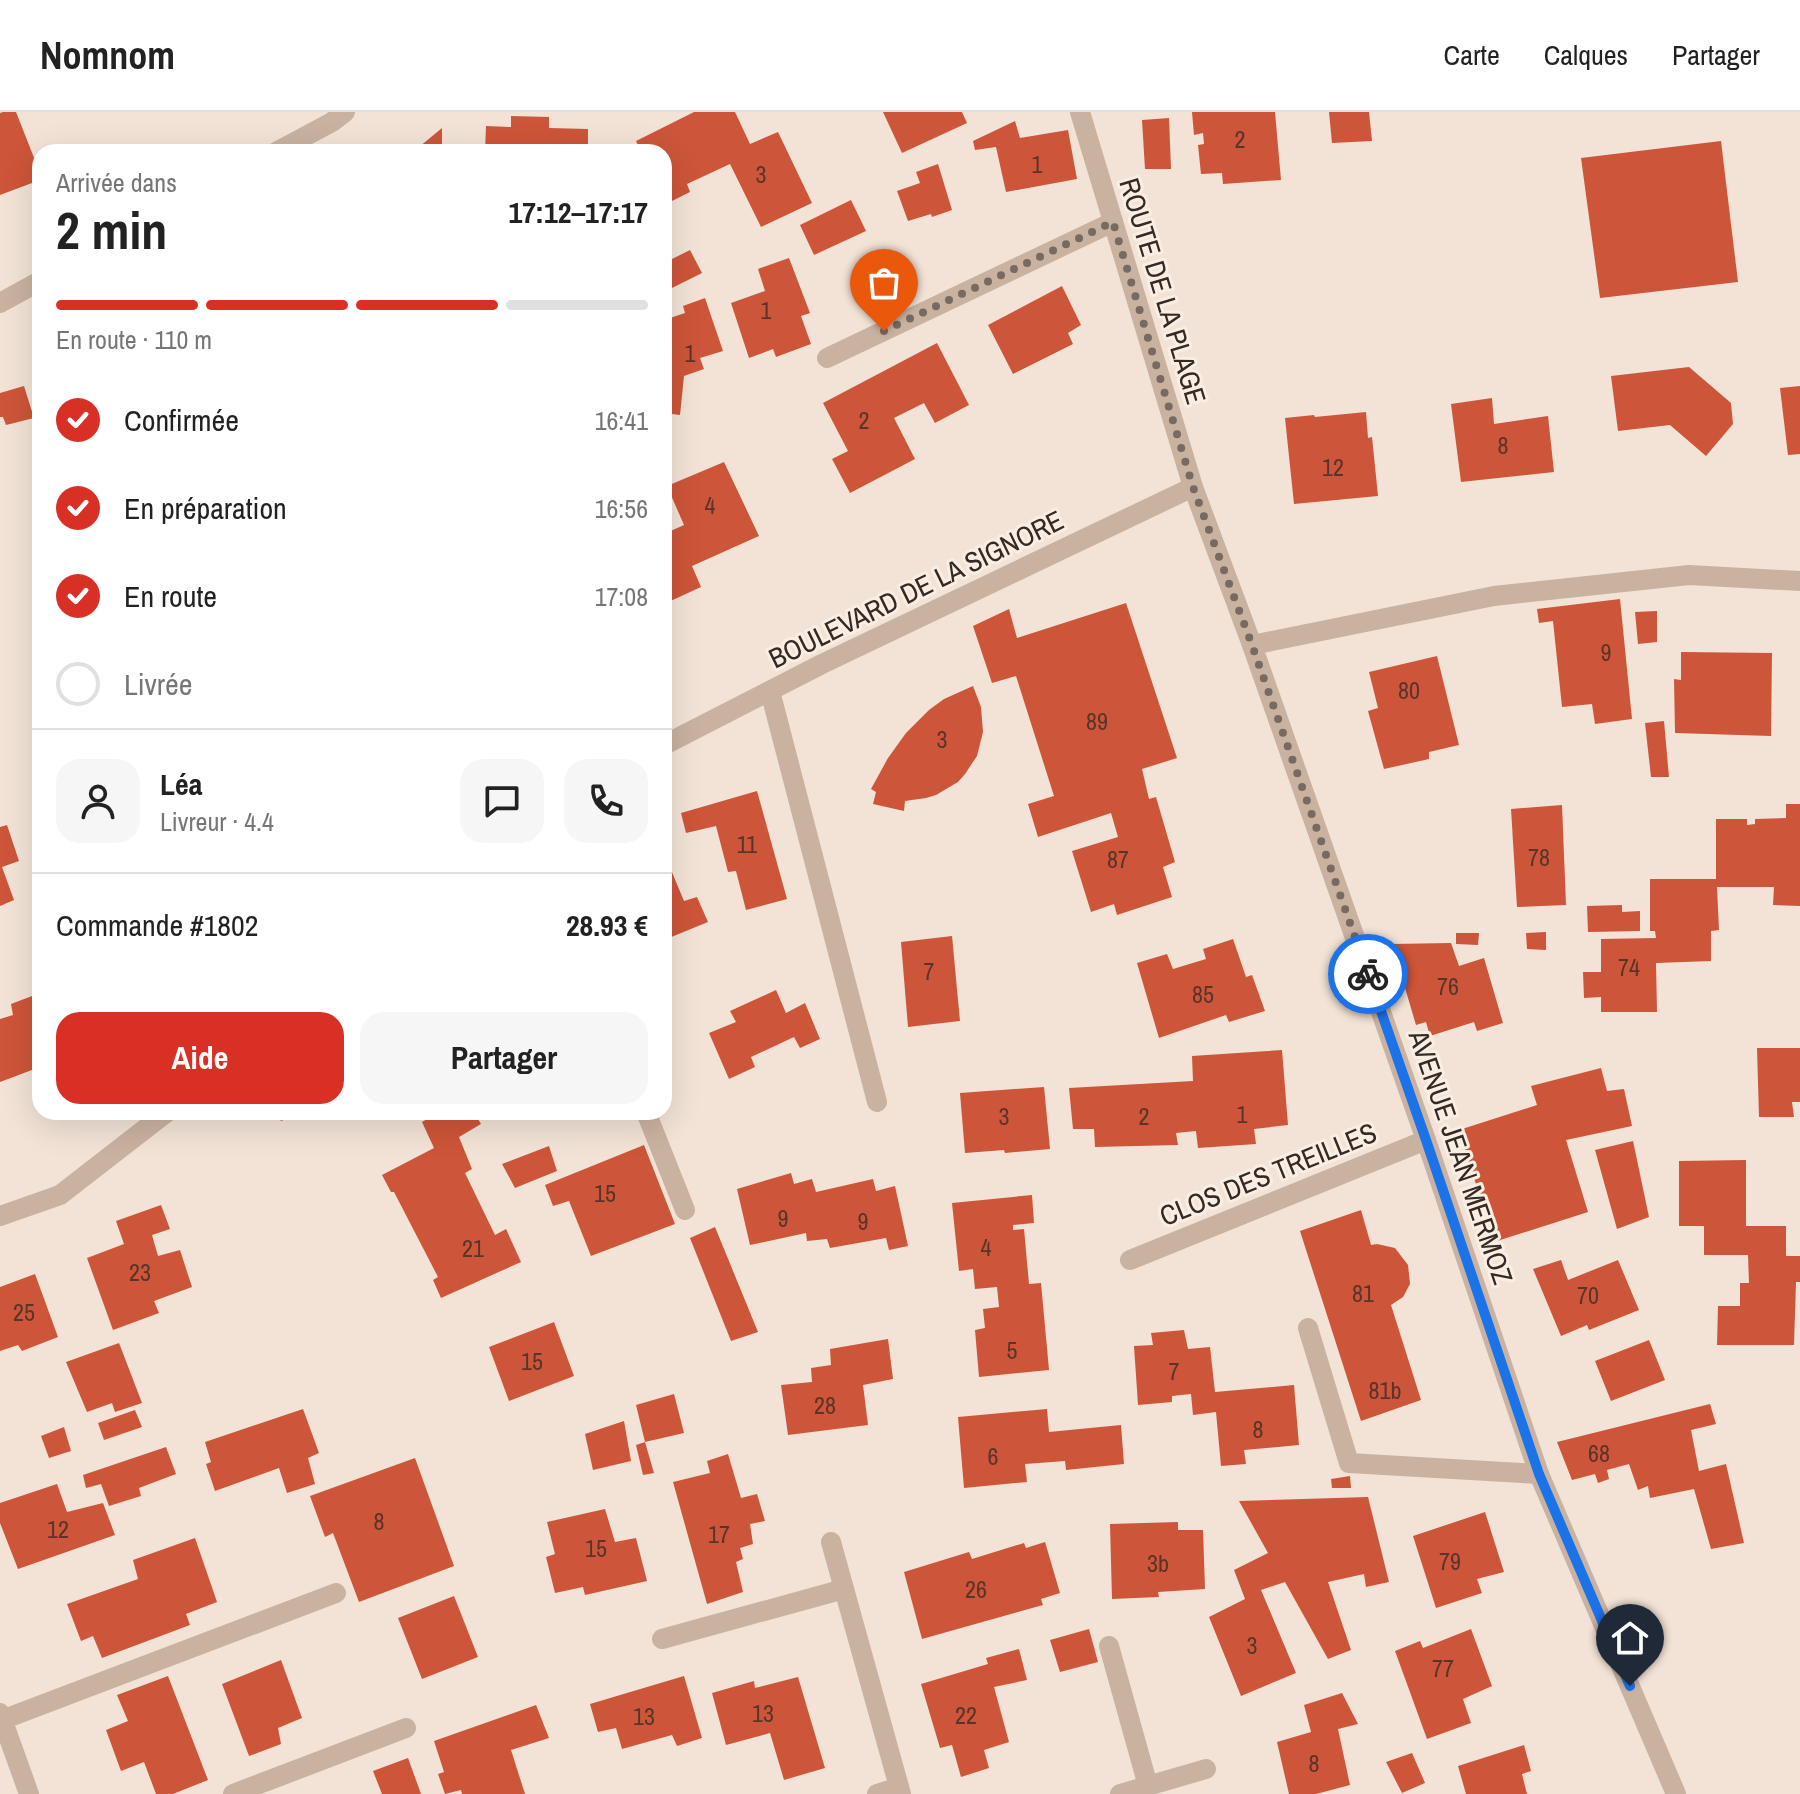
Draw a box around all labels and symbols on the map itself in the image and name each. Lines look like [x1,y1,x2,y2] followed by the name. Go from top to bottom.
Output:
[1235,123,1245,155] house number: 2
[1032,148,1043,180] house number: 1
[756,158,766,190] house number: 3
[1111,173,1215,409] street label: ROUTE DE LA PLAGE
[850,249,918,331] pin
[761,294,772,326] house number: 1
[685,337,696,369] house number: 1
[859,404,869,436] house number: 2
[1498,429,1508,461] house number: 8
[1322,451,1344,483] house number: 12
[705,489,716,521] house number: 4
[762,501,1070,677] street label: BOULEVARD DE LA SIGNORE
[1601,636,1611,668] house number: 9
[1398,674,1420,706] house number: 80
[1086,705,1108,737] house number: 89
[937,723,947,755] house number: 3
[737,828,757,860] house number: 11
[1528,841,1550,873] house number: 78
[1107,843,1129,875] house number: 87
[1328,934,1408,1014] courier
[1618,951,1640,983] house number: 74
[924,955,935,987] house number: 7
[1437,970,1459,1002] house number: 76
[1192,978,1214,1010] house number: 85
[1399,1024,1522,1289] street label: AVENUE JEAN MERMOZ
[1237,1098,1248,1130] house number: 1
[999,1100,1009,1132] house number: 3
[1139,1100,1149,1132] house number: 2
[1154,1113,1382,1235] street label: CLOS DES TREILLES
[594,1177,616,1209] house number: 15
[778,1202,788,1234] house number: 9
[858,1205,868,1237] house number: 9
[981,1231,992,1263] house number: 4
[462,1232,484,1264] house number: 21
[129,1256,151,1288] house number: 23
[1352,1277,1374,1309] house number: 81
[1577,1279,1599,1311] house number: 70
[13,1296,35,1328] house number: 25
[1007,1334,1018,1366] house number: 5
[521,1345,543,1377] house number: 15
[1169,1355,1180,1387] house number: 7
[1369,1374,1401,1406] house number: 81b
[814,1389,836,1421] house number: 28
[1253,1413,1263,1445] house number: 8
[1588,1437,1610,1469] house number: 68
[988,1440,998,1472] house number: 6
[374,1505,384,1537] house number: 8
[47,1513,69,1545] house number: 12
[708,1518,730,1550] house number: 17
[585,1532,607,1564] house number: 15
[1439,1545,1461,1577] house number: 79
[1147,1547,1169,1579] house number: 3b
[965,1573,987,1605] house number: 26
[1596,1604,1664,1686] pin
[1247,1629,1257,1661] house number: 3
[1432,1652,1454,1684] house number: 77
[752,1697,774,1729] house number: 13
[955,1699,977,1731] house number: 22
[633,1700,655,1732] house number: 13
[1309,1747,1319,1779] house number: 8

